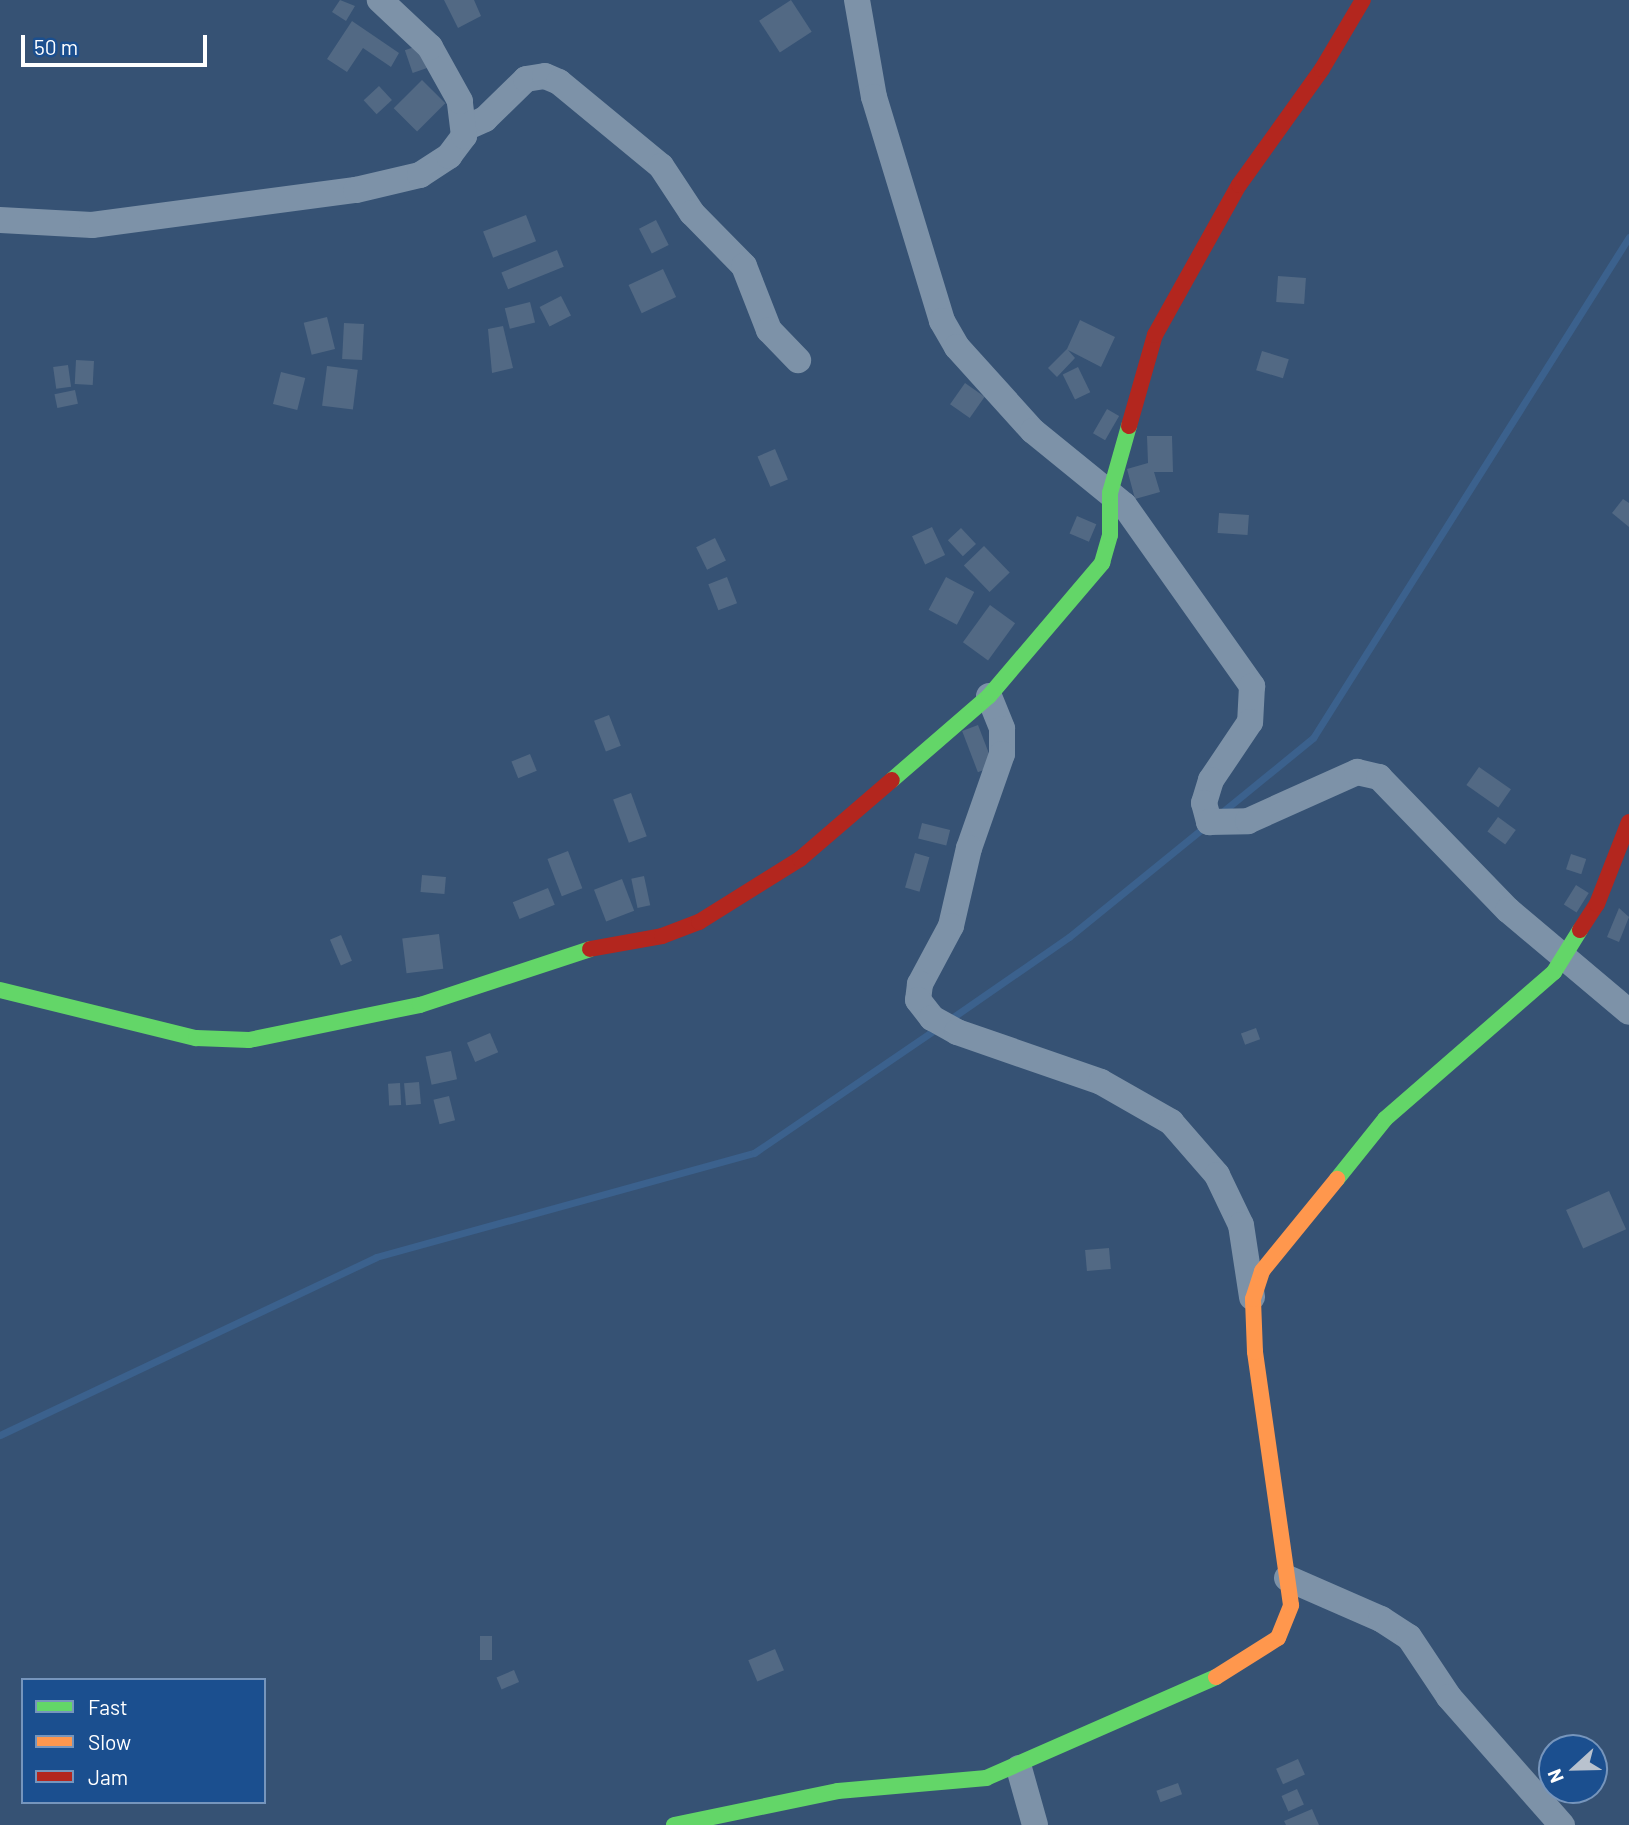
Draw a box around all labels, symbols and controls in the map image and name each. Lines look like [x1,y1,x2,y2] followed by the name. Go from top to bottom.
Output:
[24,21,210,65] scale bar
[34,34,78,59] text: 50 m
[21,1678,266,1804] legend
[88,1694,128,1719] text: Fast
[88,1729,131,1754] text: Slow
[1538,1734,1608,1804] north arrow
[88,1764,128,1789] text: Jam
[1542,1766,1568,1786] text: N

